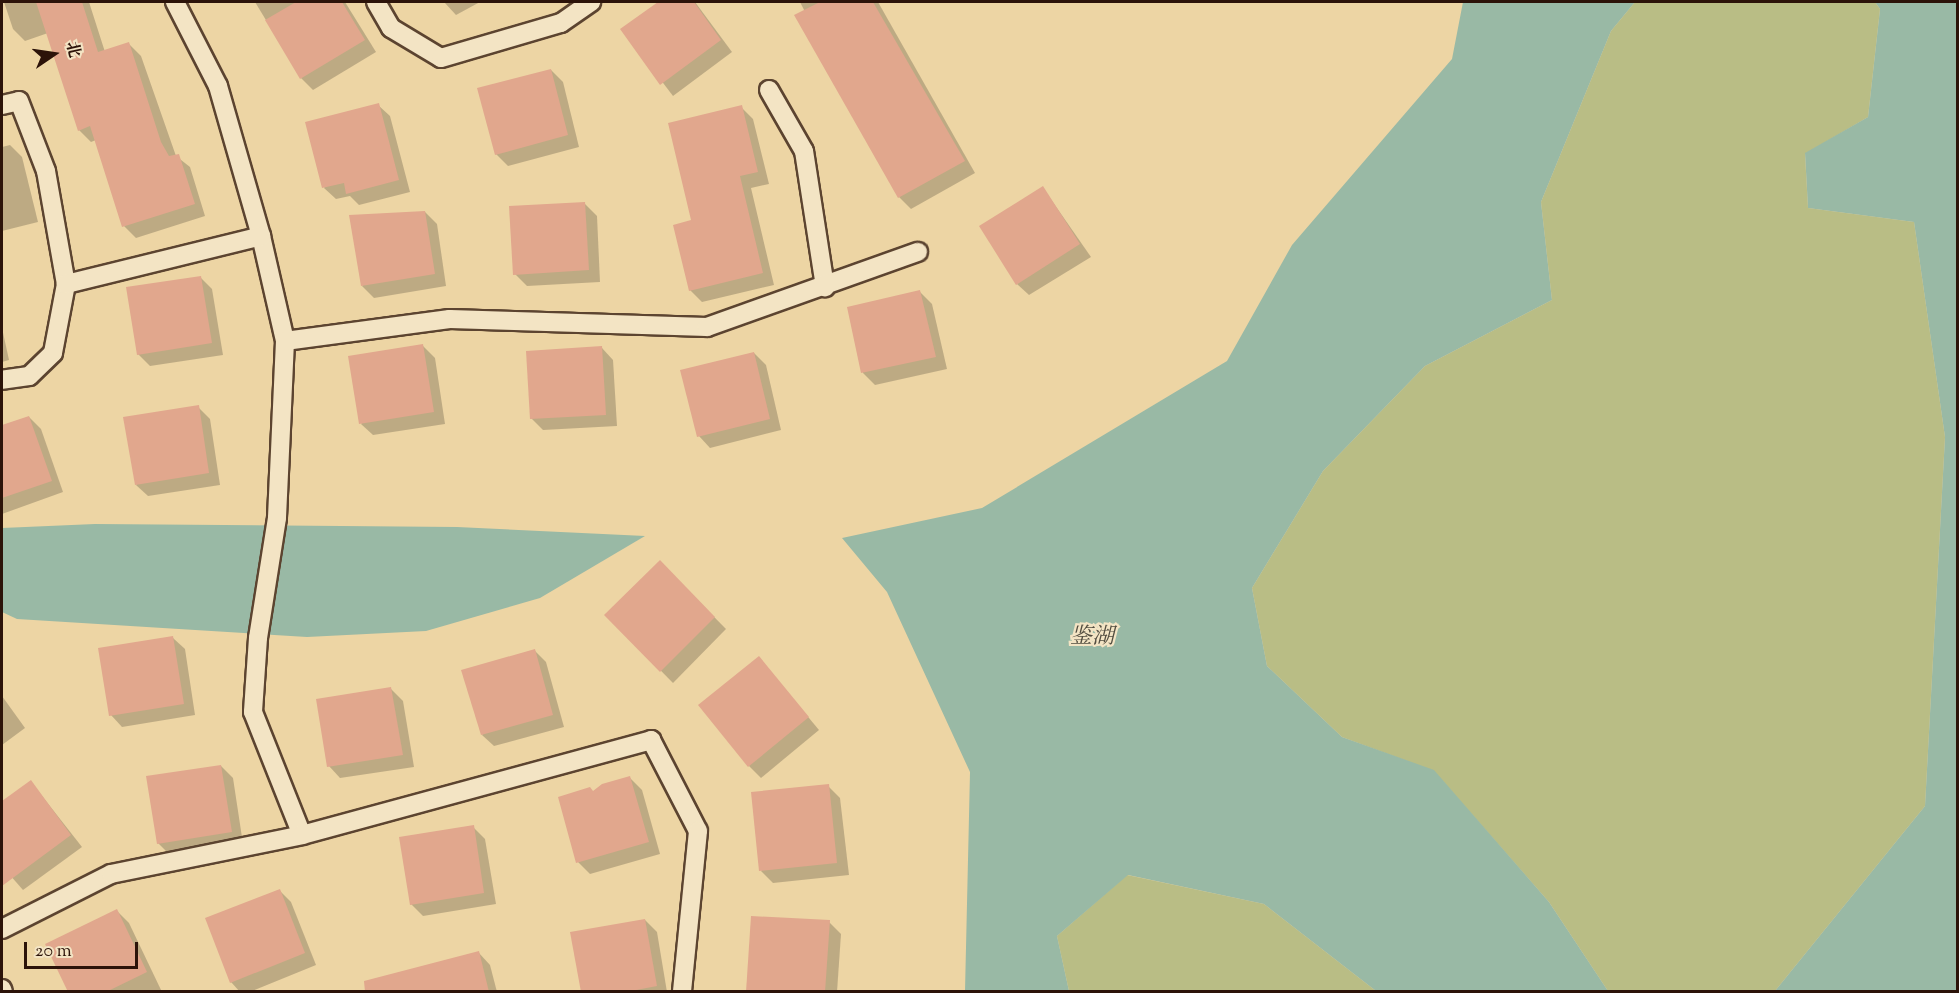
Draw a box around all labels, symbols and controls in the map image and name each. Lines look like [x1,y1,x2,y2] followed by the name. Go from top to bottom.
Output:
[24,24,84,84] north arrow
[59,39,85,60] text: 北
[1070,626,1114,652] water label: 鉴湖
[27,930,141,968] scale bar
[35,939,72,965] text: 20 m

